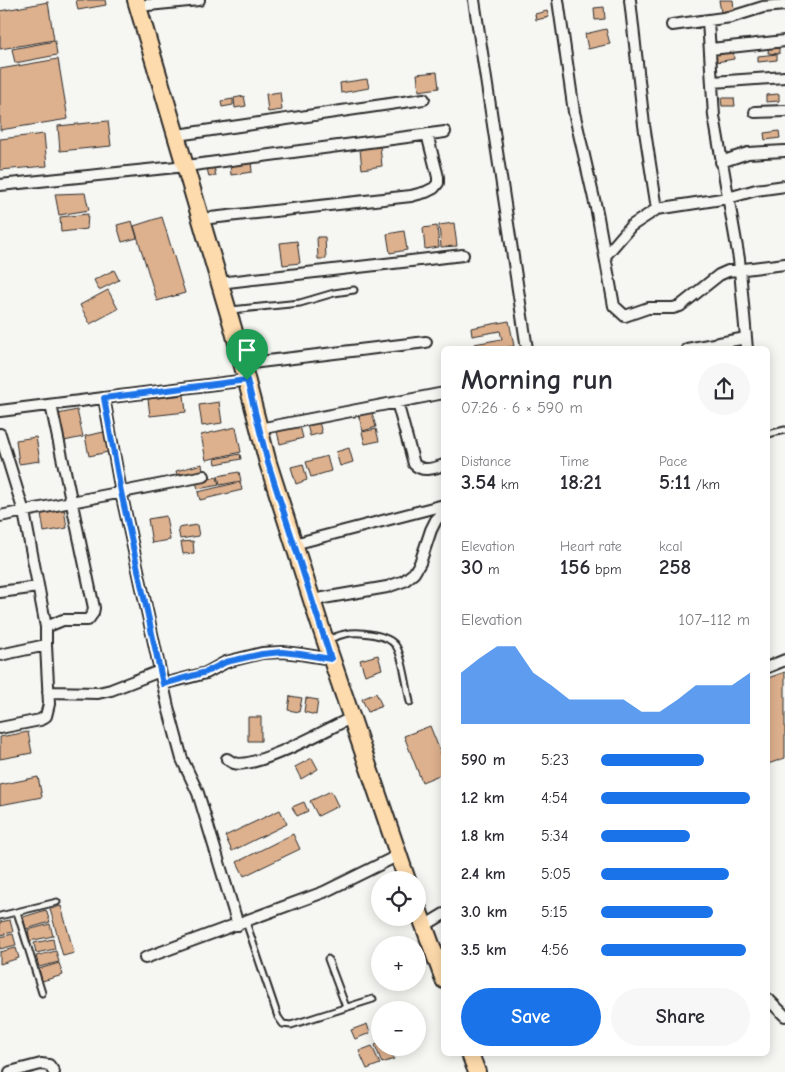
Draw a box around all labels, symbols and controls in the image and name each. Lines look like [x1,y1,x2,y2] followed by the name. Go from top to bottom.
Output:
[226,329,268,380] pin
[233,336,261,364] icon: arrive
[698,363,750,415] button: share
[461,364,613,396] text: Morning run
[461,399,583,417] text: 07:26 · 6 × 590 m
[461,453,511,470] text: Distance
[560,453,589,470] text: Time
[659,453,687,470] text: Pace
[461,470,496,494] text: 3.54
[560,470,602,494] text: 18:21
[659,470,691,494] text: 5:11
[496,476,519,493] text: km
[691,476,720,493] text: /km
[461,538,515,555] text: Elevation
[560,538,622,555] text: Heart rate
[659,538,683,555] text: kcal
[461,555,483,579] text: 30
[560,555,590,579] text: 156
[659,555,691,579] text: 258
[483,561,500,578] text: m
[590,561,622,578] text: bpm
[461,611,522,629] text: Elevation
[678,611,750,629] text: 107–112 m
[461,751,505,769] text: 590 m
[541,751,569,769] text: 5:23
[461,789,504,807] text: 1.2 km
[541,789,568,807] text: 4:54
[461,827,505,845] text: 1.8 km
[541,827,568,845] text: 5:34
[461,865,506,883] text: 2.4 km
[541,865,571,883] text: 5:05
[371,871,426,1056] map controls
[371,871,426,926] button: locate
[461,903,507,921] text: 3.0 km
[541,903,568,921] text: 5:15
[371,936,426,991] button: +
[461,941,507,959] text: 3.5 km
[541,941,569,959] text: 4:56
[461,988,601,1046] button: Save
[611,988,750,1046] button: Share
[371,1001,426,1056] button: −

